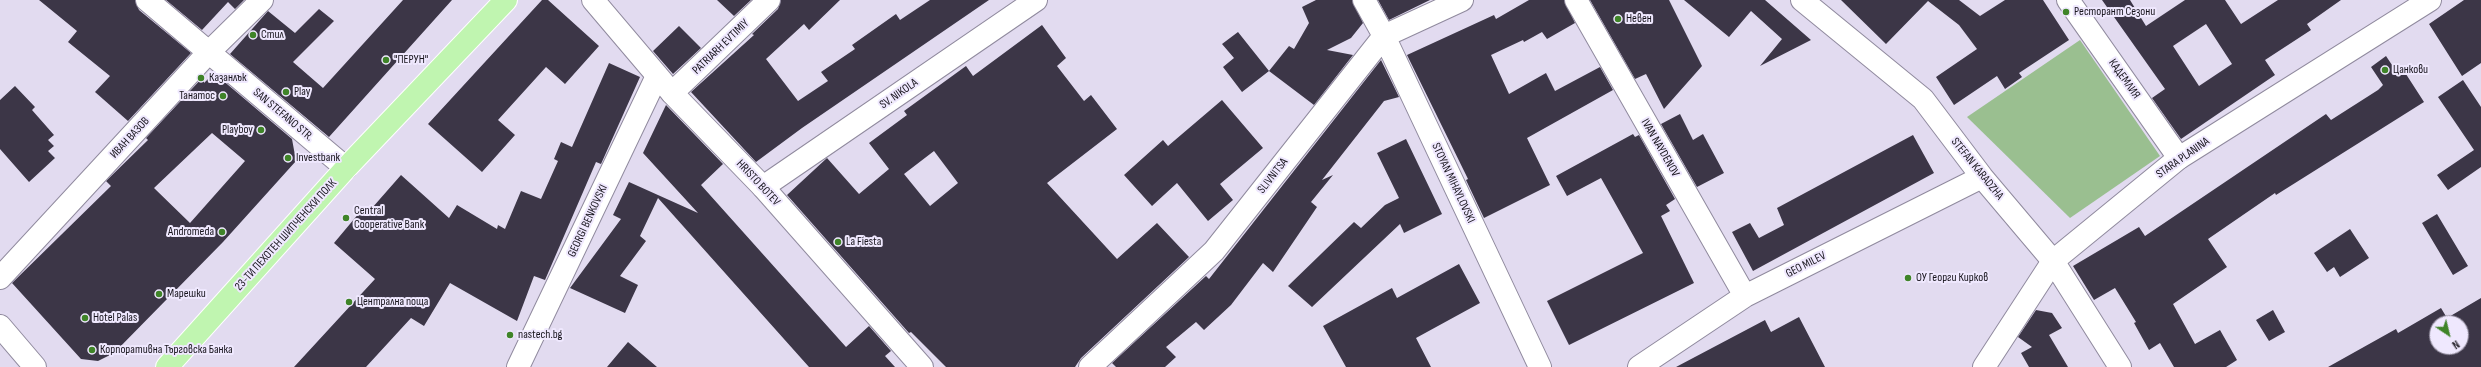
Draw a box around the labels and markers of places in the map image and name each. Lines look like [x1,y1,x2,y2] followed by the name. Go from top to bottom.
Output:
[2074,5,2155,19] place label: Ресторант Сезони
[2061,7,2071,17] marker: Ресторант Сезони
[1626,12,1652,26] place label: Невен
[1613,14,1623,24] marker: Невен
[261,28,284,42] place label: Стил
[248,30,258,40] marker: Стил
[394,53,428,67] place label: "ПЕРУН"
[381,55,391,65] marker: "ПЕРУН"
[2393,63,2428,77] place label: Цанкови
[2380,65,2390,75] marker: Цанкови
[209,71,247,85] place label: Казанлък
[196,73,206,83] marker: Казанлък
[294,85,310,99] place label: Play
[281,87,291,97] marker: Play
[179,89,215,103] place label: Танатос
[218,91,228,101] marker: Танатос
[222,123,253,137] place label: Playboy
[256,125,266,135] marker: Playboy
[296,151,340,165] place label: Investbank
[283,153,293,163] marker: Investbank
[354,204,424,232] place label: Central Cooperative Bank
[341,213,351,223] marker: Central Cooperative Bank
[168,225,214,239] place label: Andromeda
[217,227,227,237] marker: Andromeda
[846,235,881,249] place label: La Fiesta
[833,237,843,247] marker: La Fiesta
[1916,271,1988,285] place label: ОУ Георги Кирков
[1903,273,1913,283] marker: ОУ Георги Кирков
[167,287,206,301] place label: Марешки
[154,289,164,299] marker: Марешки
[357,295,428,309] place label: Централна поща
[344,297,354,307] marker: Централна поща
[93,311,137,325] place label: Hotel Palas
[80,313,90,323] marker: Hotel Palas
[518,328,562,342] place label: nastech.bg
[505,330,515,340] marker: nastech.bg
[100,343,233,357] place label: Корпоративна Търговска Банка
[87,345,97,355] marker: Корпоративна Търговска Банка

